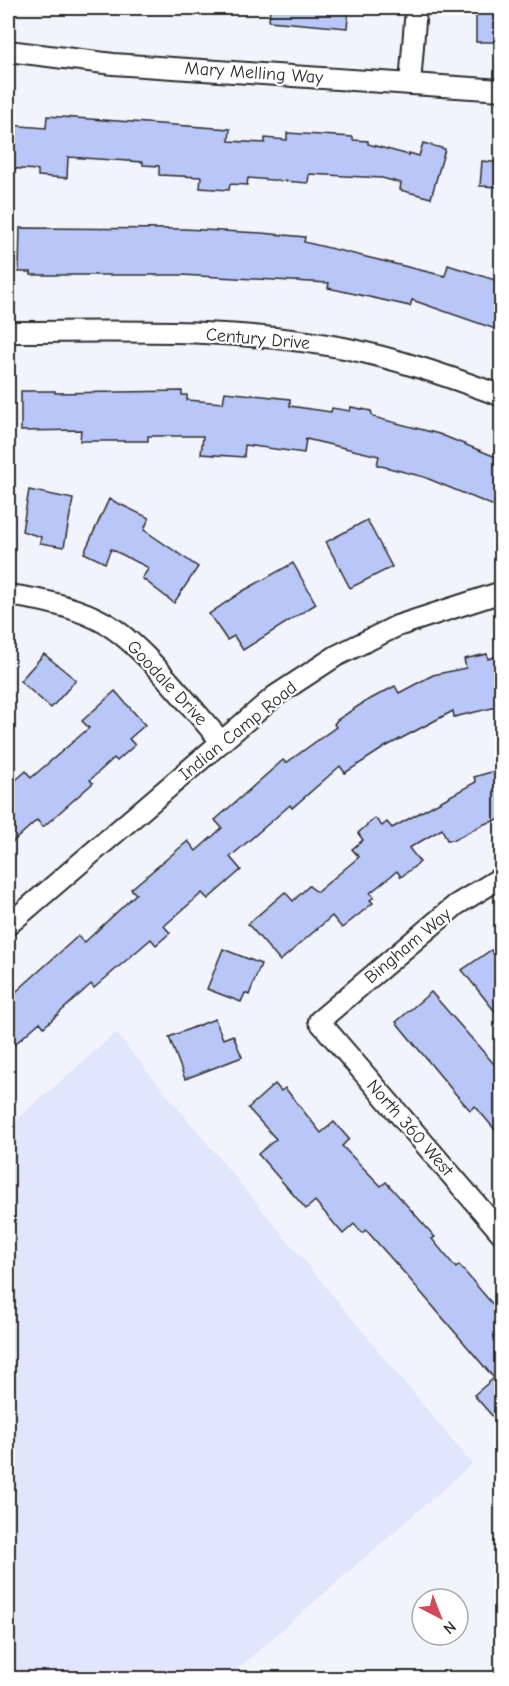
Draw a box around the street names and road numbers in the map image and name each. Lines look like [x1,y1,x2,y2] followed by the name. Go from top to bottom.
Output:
[184,58,325,88] street label: Mary Melling Way
[205,324,311,354] street label: Century Drive
[122,636,212,730] street label: Goodale Drive
[175,677,301,785] street label: Indian Camp Road
[361,903,456,988] street label: Bingham Way
[362,1075,458,1181] street label: North 360 West

